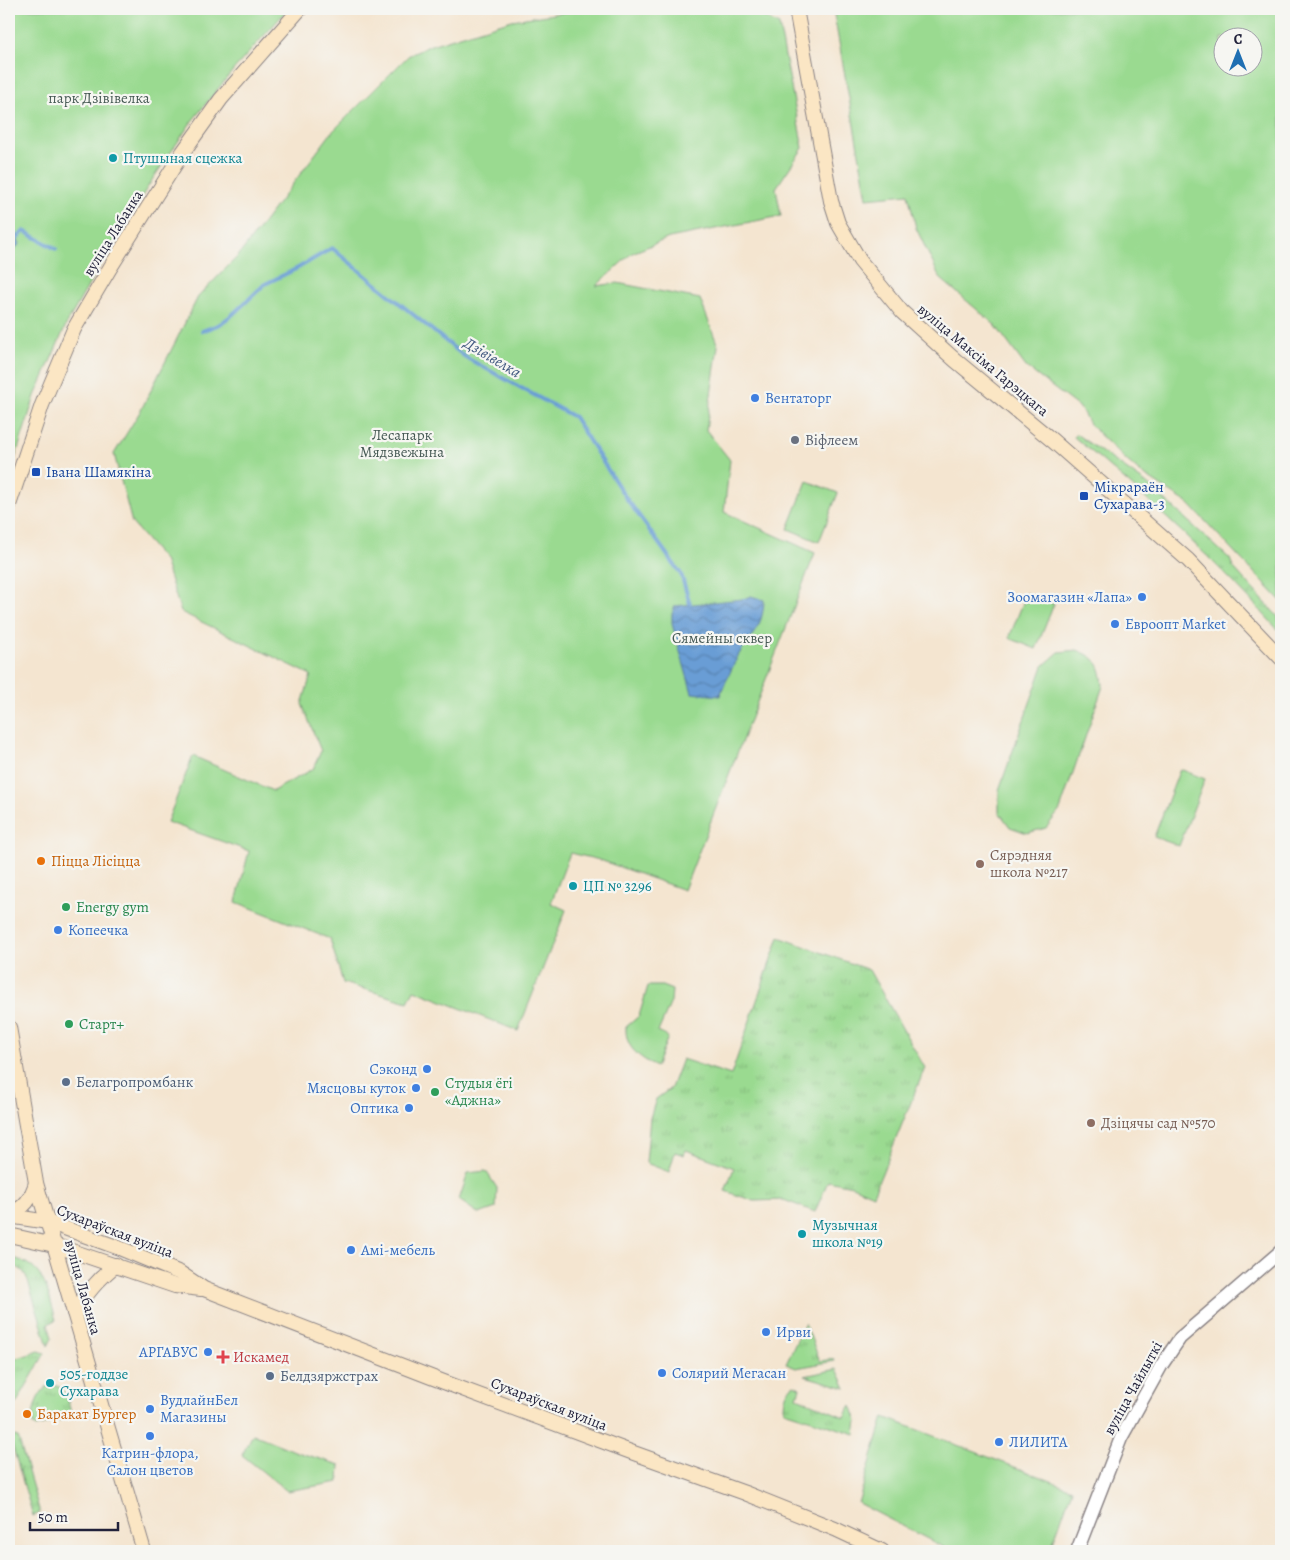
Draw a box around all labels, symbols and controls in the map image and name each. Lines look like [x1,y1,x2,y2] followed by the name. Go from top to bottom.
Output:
[1212,28,1262,78] north arrow
[1234,30,1243,49] text: С
[48,88,150,108] park label: парк Дзівівелка
[123,148,242,168] place label: Птушыная сцежка
[107,152,119,164] marker: Птушыная сцежка
[79,186,148,280] street label: вуліца Лабанка
[913,299,1053,421] street label: вуліца Максіма Гарэцкага
[459,332,525,383] water label: Дзівівелка
[765,388,832,408] place label: Вентаторг
[749,392,761,404] marker: Вентаторг
[360,425,444,462] park label: Лесапарк Мядзвежына
[805,430,858,450] place label: Віфлеем
[789,434,801,446] marker: Віфлеем
[46,462,152,482] place label: Івана Шамякіна
[30,466,42,478] marker: Івана Шамякіна
[1094,477,1165,514] place label: Мікрараён Сухарава-3
[1078,490,1090,502] marker: Мікрараён Сухарава-3
[1007,587,1133,607] place label: Зоомагазин «Лапа»
[1136,591,1148,603] marker: Зоомагазин «Лапа»
[1125,614,1226,634] place label: Евроопт Market
[1109,618,1121,630] marker: Евроопт Market
[672,628,772,648] park label: Сямейны сквер
[990,845,1068,882] place label: Сярэдняя школа №217
[51,851,141,871] place label: Піцца Лісіцца
[35,855,47,867] marker: Піцца Лісіцца
[974,858,986,870] marker: Сярэдняя школа №217
[583,876,652,896] place label: ЦП № 3296
[567,880,579,892] marker: ЦП № 3296
[76,897,149,917] place label: Energy gym
[60,901,72,913] marker: Energy gym
[68,920,129,940] place label: Копеечка
[52,924,64,936] marker: Копеечка
[79,1014,125,1034] place label: Старт+
[63,1018,75,1030] marker: Старт+
[370,1059,417,1079] place label: Сэконд
[421,1063,433,1075] marker: Сэконд
[76,1072,193,1092] place label: Белагропромбанк
[445,1073,513,1110] place label: Студыя ёгі «Аджна»
[60,1076,72,1088] marker: Белагропромбанк
[307,1078,406,1098] place label: Мясцовы куток
[410,1082,422,1094] marker: Мясцовы куток
[429,1086,441,1098] marker: Студыя ёгі «Аджна»
[350,1098,399,1118] place label: Оптика
[403,1102,415,1114] marker: Оптика
[1101,1113,1216,1133] place label: Дзіцячы сад №570
[1085,1117,1097,1129] marker: Дзіцячы сад №570
[54,1200,176,1262] street label: Сухараўская вуліца
[812,1215,883,1252] place label: Музычная школа №19
[796,1228,808,1240] marker: Музычная школа №19
[60,1237,106,1337] street label: вуліца Лабанка
[360,1240,436,1260] place label: Амі-мебель
[345,1244,357,1256] marker: Амі-мебель
[776,1322,811,1342] place label: Ирви
[760,1326,772,1338] marker: Ирви
[1099,1338,1167,1438] street label: вуліца Чайлыткі
[138,1342,198,1362] place label: АРГАВУС
[202,1346,214,1358] marker: АРГАВУС
[233,1347,289,1367] place label: Искамед
[217,1351,229,1363] marker: Искамед
[672,1363,786,1383] place label: Солярий Мегасан
[60,1364,129,1401] place label: 505-годдзе Сухарава
[280,1366,379,1386] place label: Белдзяржстрах
[656,1367,668,1379] marker: Солярий Мегасан
[264,1370,276,1382] marker: Белдзяржстрах
[488,1373,610,1435] street label: Сухараўская вуліца
[44,1377,56,1389] marker: 505-годдзе Сухарава
[160,1390,238,1427] place label: ВудлайнБел Магазины
[144,1403,156,1415] marker: ВудлайнБел Магазины
[37,1404,136,1424] place label: Баракат Бургер
[21,1408,33,1420] marker: Баракат Бургер
[144,1430,156,1442] marker: Катрин-флора, Салон цветов
[1009,1432,1068,1452] place label: ЛИЛИТА
[993,1436,1005,1448] marker: ЛИЛИТА
[101,1443,199,1480] place label: Катрин-флора, Салон цветов
[30,1500,118,1532] scale bar
[38,1507,68,1527] text: 50 m

